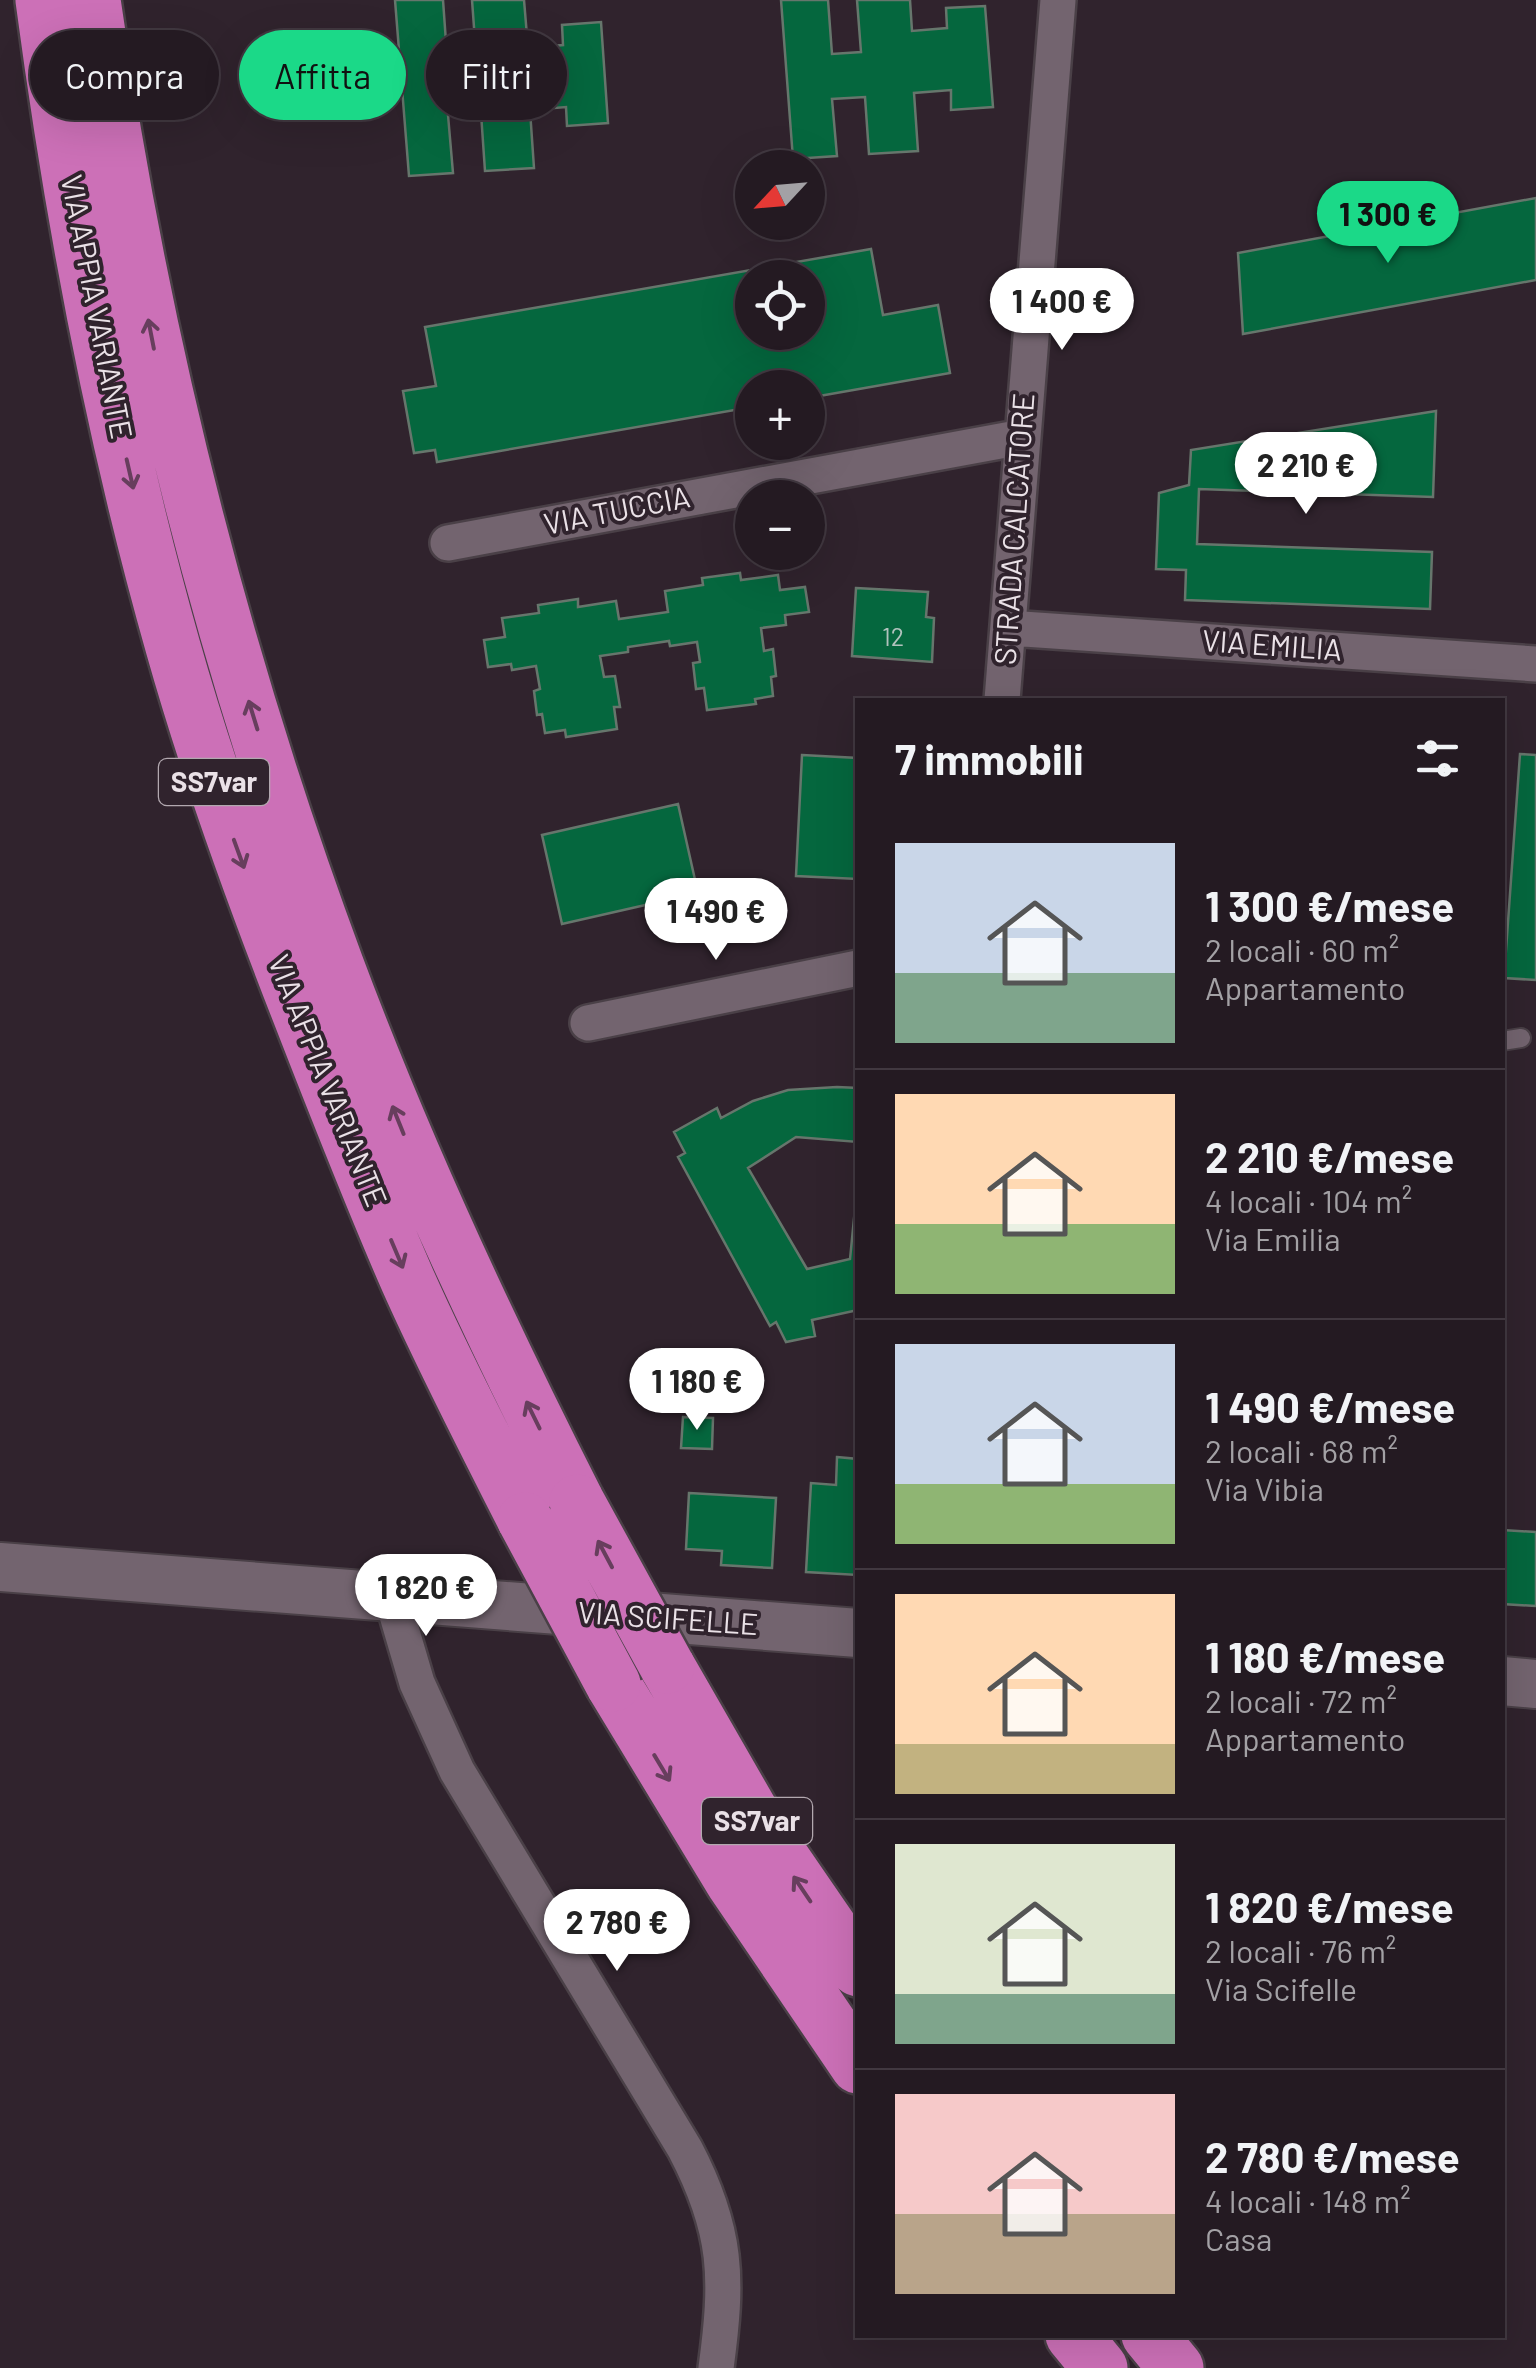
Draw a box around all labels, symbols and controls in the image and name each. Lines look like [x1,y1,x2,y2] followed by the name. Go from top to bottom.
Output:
[30,30,219,120] chip: Compra
[239,30,406,120] chip: Affitta
[426,30,567,120] chip: Filtri
[735,150,825,240] north arrow
[735,150,825,570] map controls
[55,172,141,442] street label: VIA APPIA VARIANTE
[1296,181,1480,266] pin: 1 300 €
[1339,194,1437,232] text: 1 300 €
[735,260,825,350] button: locate
[970,268,1154,353] pin: 1 400 €
[1012,281,1112,319] text: 1 400 €
[141,319,160,351] one-way arrow
[735,370,825,460] button: +
[986,392,1040,666] street label: STRADA CALCATORE
[1214,432,1398,517] pin: 2 210 €
[1257,445,1355,483] text: 2 210 €
[122,457,140,489] one-way arrow
[540,477,693,541] street label: VIA TUCCIA
[735,480,825,570] button: −
[882,621,904,651] house number: 12
[1201,621,1343,667] street label: VIA EMILIA
[243,700,261,732] one-way arrow
[1410,731,1465,786] icon: filters
[895,733,1084,783] text: 7 immobili
[159,759,269,805] road number: SS7var
[231,837,249,868] one-way arrow
[624,878,808,963] pin: 1 490 €
[1205,880,1454,930] text: 1 300 €/mese
[975,883,1095,1003] icon: home
[666,891,766,929] text: 1 490 €
[1205,930,1399,968] text: 2 locali · 60 m²
[262,949,396,1211] street label: VIA APPIA VARIANTE
[1205,968,1405,1006] text: Appartamento
[388,1105,406,1136] one-way arrow
[1205,1131,1454,1181] text: 2 210 €/mese
[975,1134,1095,1254] icon: home
[1205,1181,1412,1219] text: 4 locali · 104 m²
[1205,1219,1341,1257] text: Via Emilia
[389,1238,407,1269] one-way arrow
[605,1348,789,1433] pin: 1 180 €
[651,1361,743,1399] text: 1 180 €
[1205,1381,1455,1431] text: 1 490 €/mese
[975,1384,1095,1504] icon: home
[523,1401,542,1431] one-way arrow
[1205,1431,1398,1469] text: 2 locali · 68 m²
[1205,1469,1324,1507] text: Via Vibia
[595,1539,614,1569] one-way arrow
[334,1554,518,1639] pin: 1 820 €
[377,1567,475,1605] text: 1 820 €
[577,1593,759,1641] street label: VIA SCIFELLE
[1205,1631,1445,1681] text: 1 180 €/mese
[975,1634,1095,1754] icon: home
[1205,1681,1397,1719] text: 2 locali · 72 m²
[1205,1719,1405,1757] text: Appartamento
[652,1753,672,1782] one-way arrow
[702,1798,812,1844] road number: SS7var
[792,1876,813,1904] one-way arrow
[1205,1881,1454,1931] text: 1 820 €/mese
[975,1884,1095,2004] icon: home
[525,1889,709,1974] pin: 2 780 €
[566,1902,668,1940] text: 2 780 €
[1205,1931,1396,1969] text: 2 locali · 76 m²
[1205,1969,1357,2007] text: Via Scifelle
[1205,2131,1460,2181] text: 2 780 €/mese
[975,2134,1095,2254] icon: home
[1205,2181,1411,2219] text: 4 locali · 148 m²
[1205,2219,1272,2257] text: Casa

